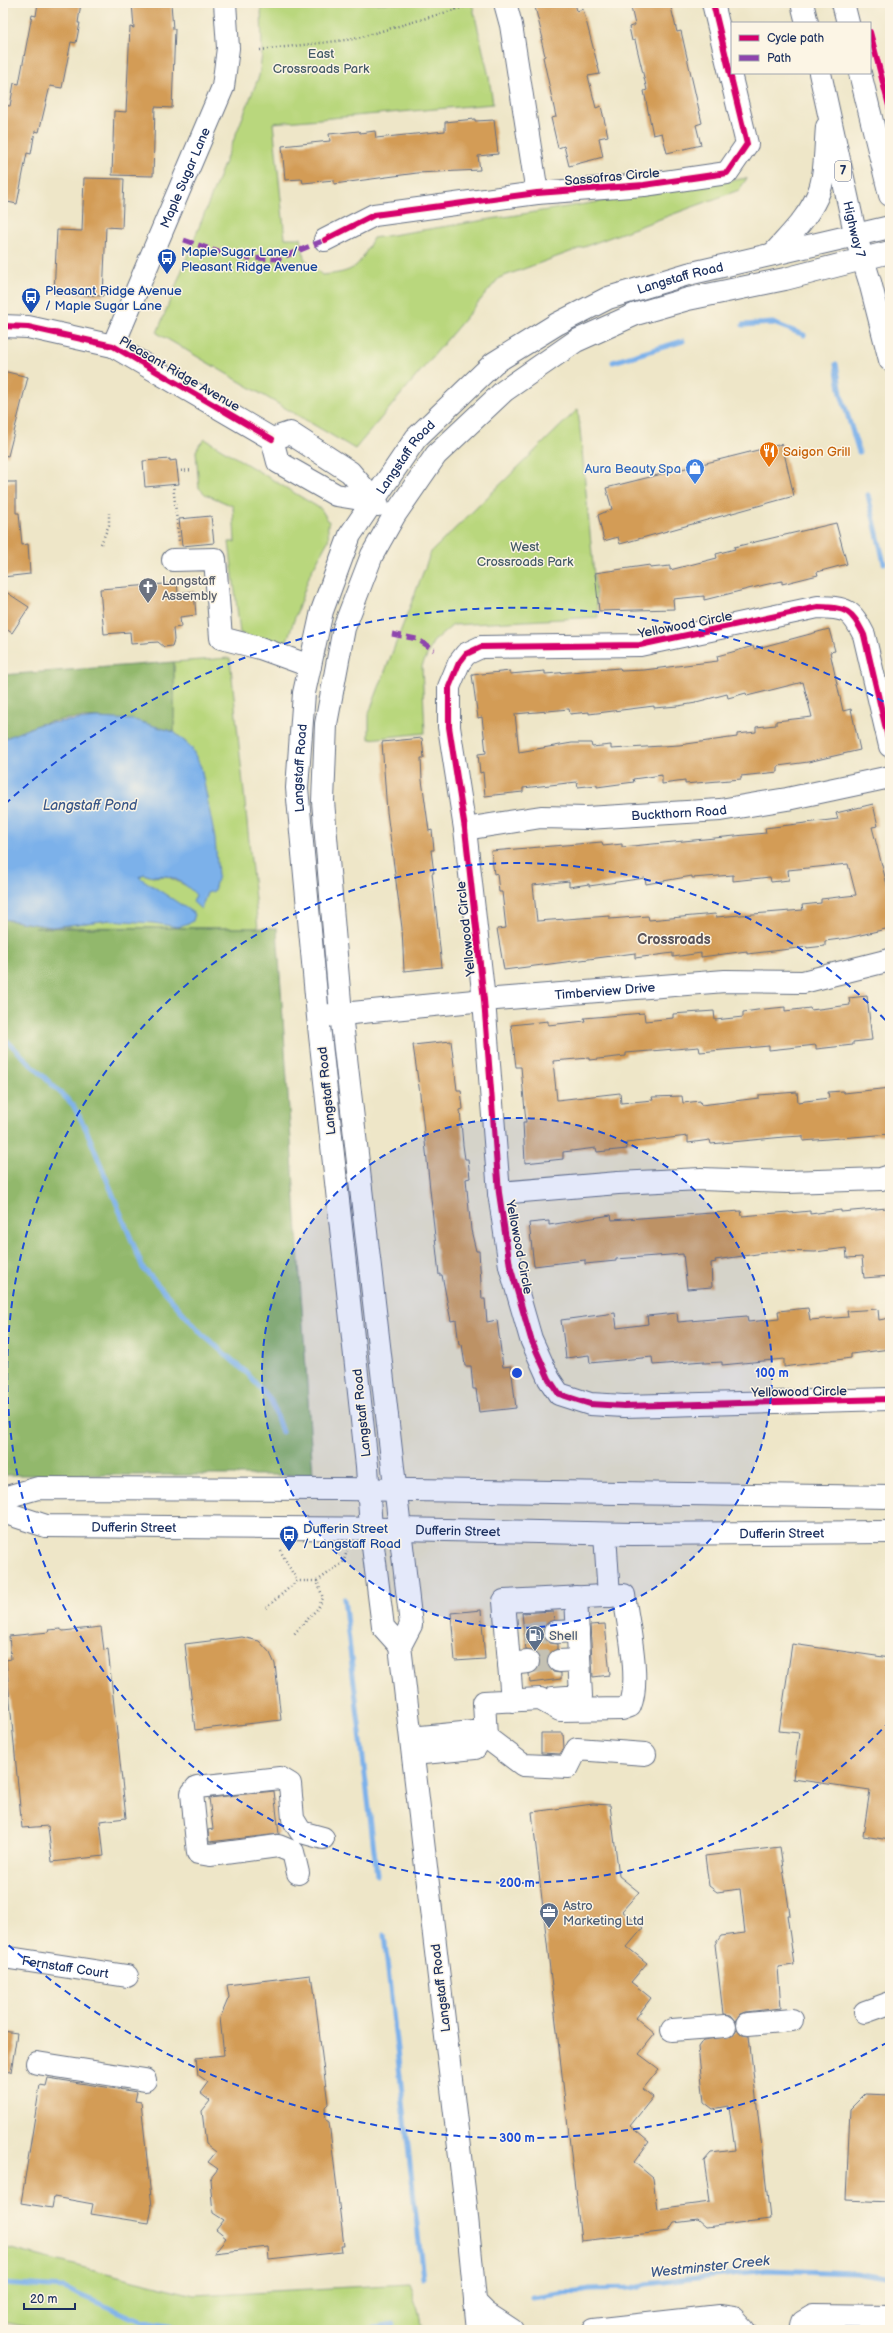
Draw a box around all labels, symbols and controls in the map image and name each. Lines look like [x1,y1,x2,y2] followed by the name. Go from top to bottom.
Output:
[731,22,871,74] legend
[767,31,824,46] text: Cycle path
[273,46,370,77] park label: East Crossroads Park
[767,51,792,66] text: Path
[157,125,214,231] street label: Maple Sugar Lane
[835,161,851,181] road number: 7
[564,165,661,189] street label: Sassafras Circle
[839,200,869,260] street label: Highway 7
[181,244,318,275] place label: Maple Sugar Lane / Pleasant Ridge Avenue
[156,247,178,275] bus stop icon: Maple Sugar Lane / Pleasant Ridge Avenue
[635,259,725,298] street label: Langstaff Road
[45,283,182,314] place label: Pleasant Ridge Avenue / Maple Sugar Lane
[20,286,42,314] bus stop icon: Pleasant Ridge Avenue / Maple Sugar Lane
[116,333,243,415] street label: Pleasant Ridge Avenue
[373,417,439,498] street label: Langstaff Road
[758,440,780,468] restaurant icon: Saigon Grill
[783,444,850,460] place label: Saigon Grill
[684,457,706,485] shop icon: Aura Beauty Spa
[584,461,681,477] place label: Aura Beauty Spa
[477,539,574,570] park label: West Crossroads Park
[162,573,217,604] place label: Langstaff Assembly
[137,576,159,604] church icon: Langstaff Assembly
[636,608,734,642] street label: Yellowood Circle
[290,723,311,813] street label: Langstaff Road
[43,797,138,814] water label: Langstaff Pond
[631,802,728,824] street label: Buckthorn Road
[453,880,479,978] street label: Yellowood Circle
[637,931,711,948] district label: Crossroads
[554,980,656,1003] street label: Timberview Drive
[314,1046,340,1136] street label: Langstaff Road
[502,1198,536,1296] street label: Yellowood Circle
[510,1366,524,1380] centre of rings
[755,1366,789,1381] text: 100 m
[349,1368,375,1458] street label: Langstaff Road
[750,1383,847,1401] street label: Yellowood Circle
[91,1519,176,1536] street label: Dufferin Street
[303,1521,401,1552] place label: Dufferin Street / Langstaff Road
[415,1522,500,1540] street label: Dufferin Street
[278,1524,300,1552] bus stop icon: Dufferin Street / Langstaff Road
[739,1526,824,1542] street label: Dufferin Street
[524,1624,546,1652] fuel station icon: Shell
[549,1628,578,1644] place label: Shell
[499,1876,535,1891] text: 200 m
[563,1898,644,1929] place label: Astro Marketing Ltd
[538,1901,560,1929] office icon: Astro Marketing Ltd
[428,1943,454,2033] street label: Langstaff Road
[21,1953,110,1982] street label: Fernstaff Court
[499,2131,535,2146] text: 300 m
[650,2252,772,2281] water label: Westminster Creek
[24,2285,75,2311] scale bar
[30,2292,57,2307] text: 20 m

